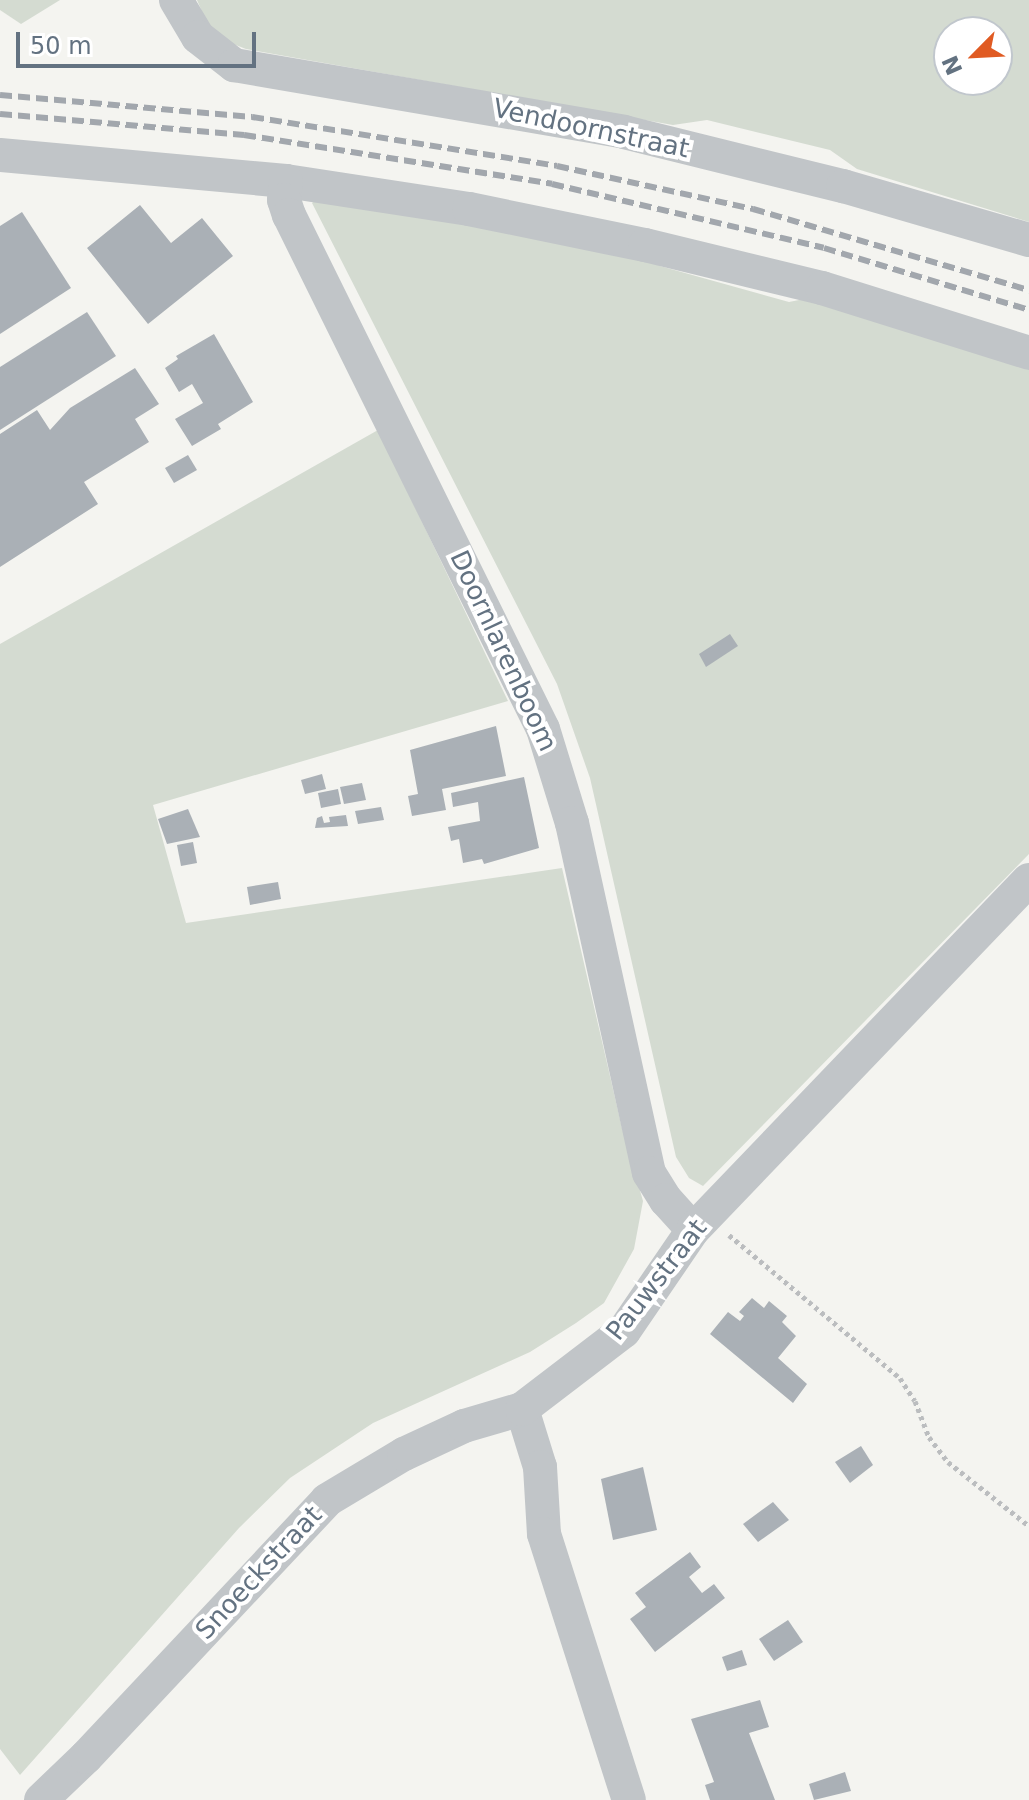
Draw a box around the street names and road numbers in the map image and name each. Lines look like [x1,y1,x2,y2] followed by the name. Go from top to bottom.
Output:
[490,93,692,165] street label: Vendoornstraat
[443,546,563,756] street label: Doornlarenboom
[600,1213,714,1347] street label: Pauwstraat
[189,1500,329,1646] street label: Snoeckstraat

